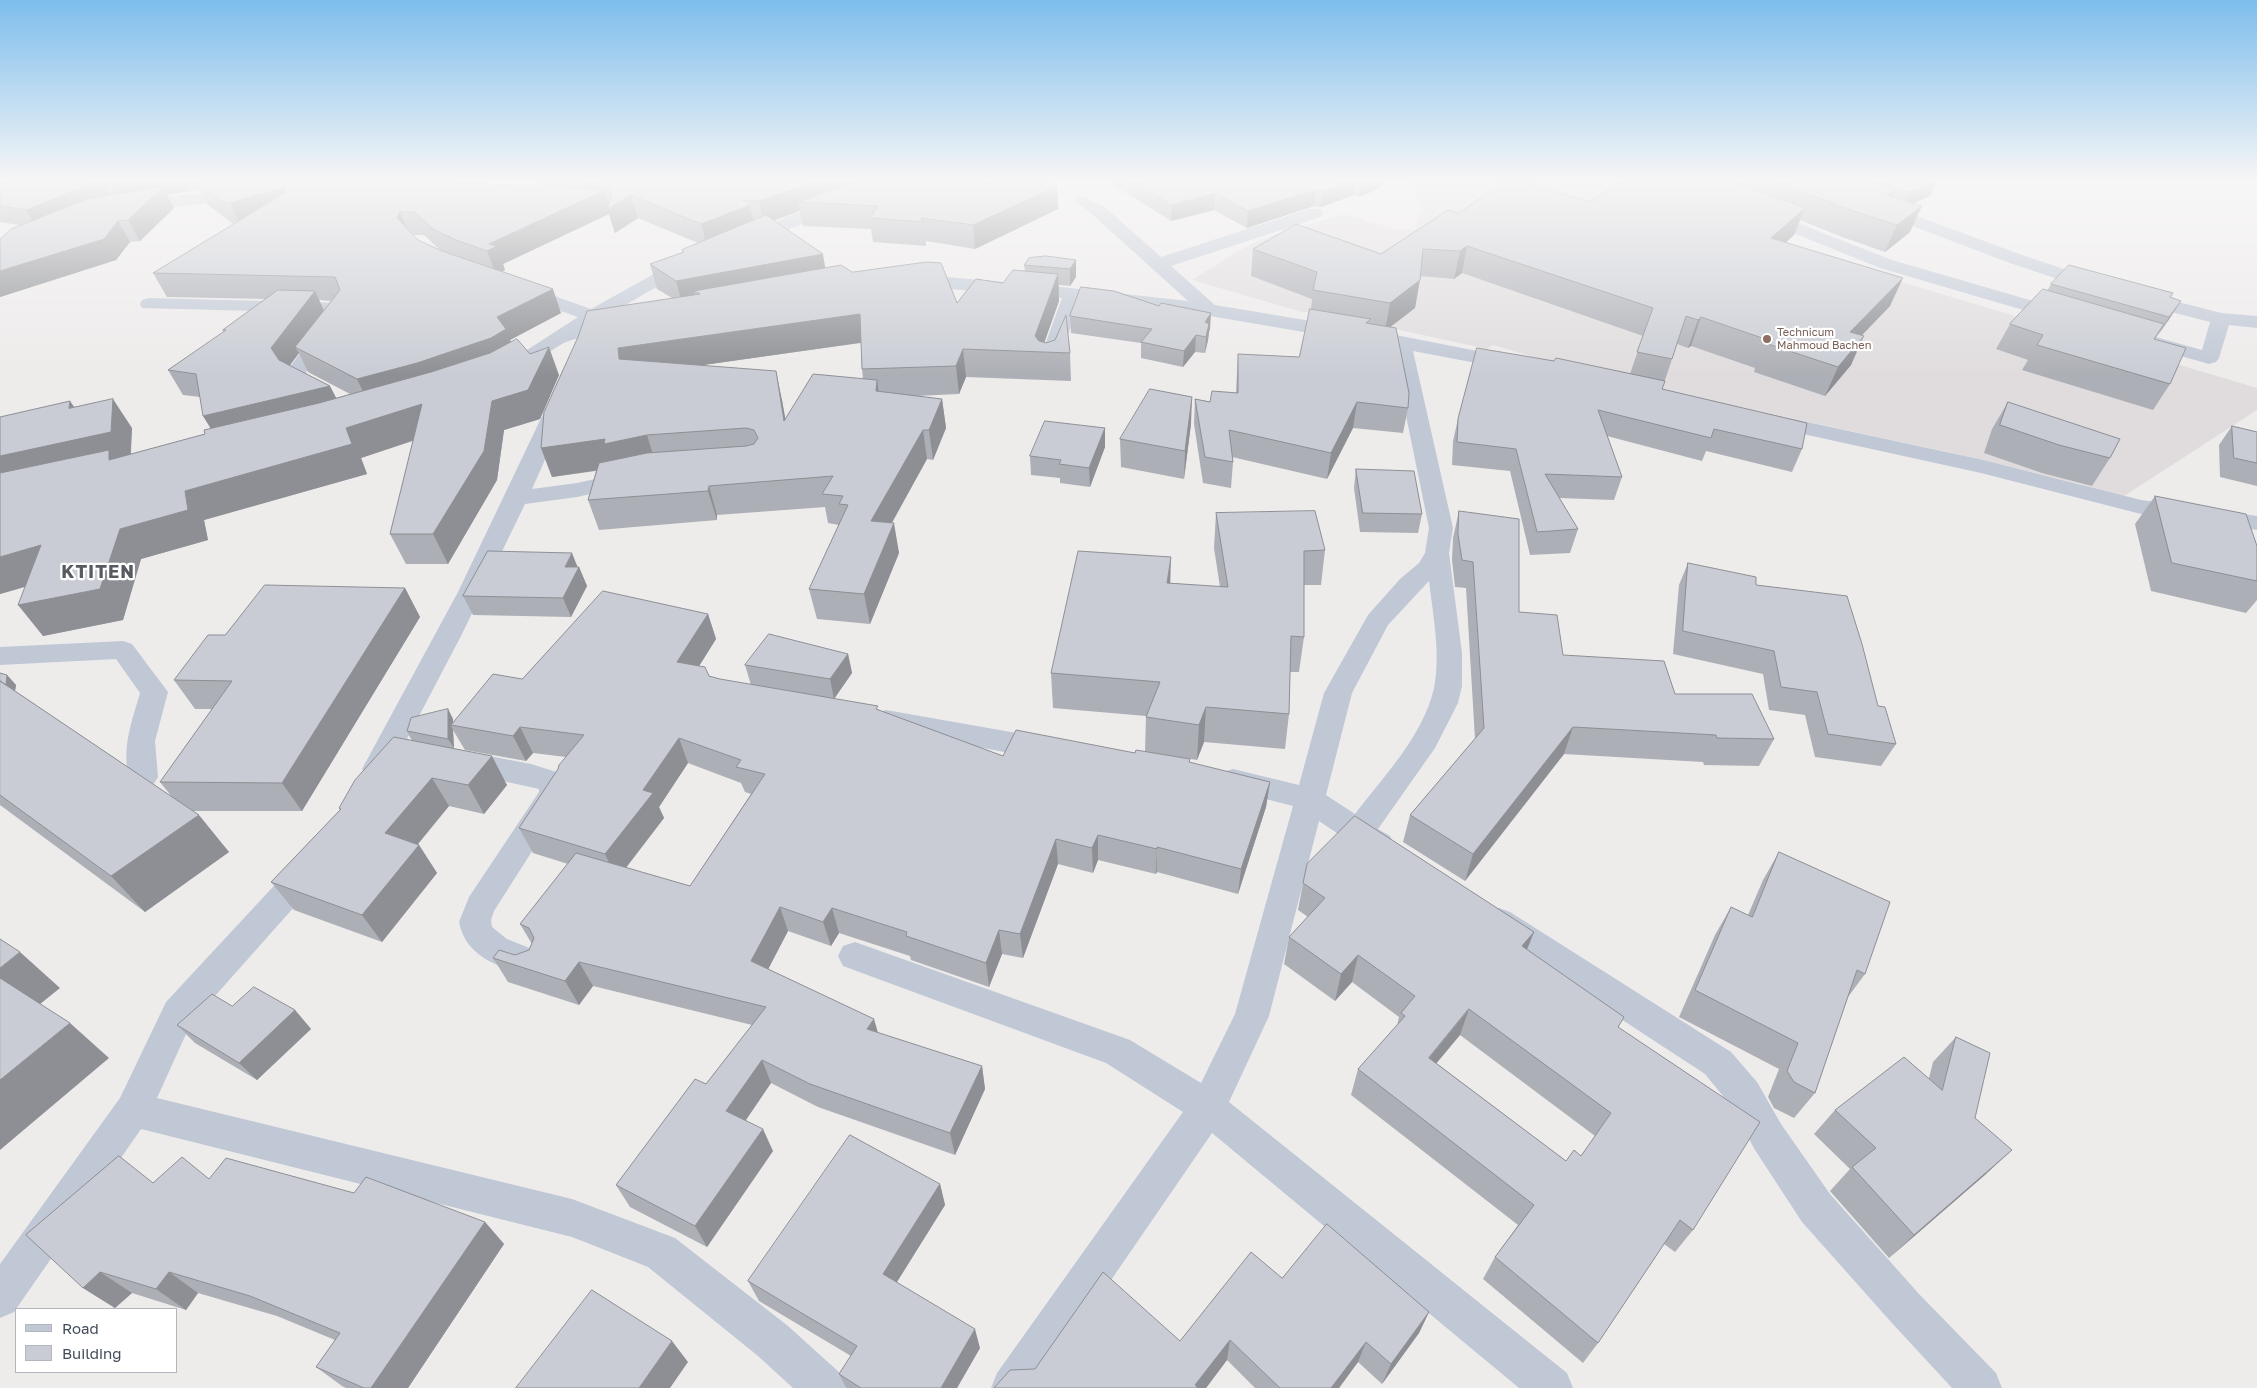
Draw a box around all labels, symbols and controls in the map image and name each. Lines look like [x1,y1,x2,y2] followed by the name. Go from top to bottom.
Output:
[1777,326,1871,352] place label: Technicum Mahmoud Bachen
[1761,333,1773,345] marker: Technicum Mahmoud Bachen
[60,561,136,583] district label: KTITEN
[15,1308,178,1373] legend
[62,1319,99,1337] text: Road
[62,1344,122,1362] text: Building

